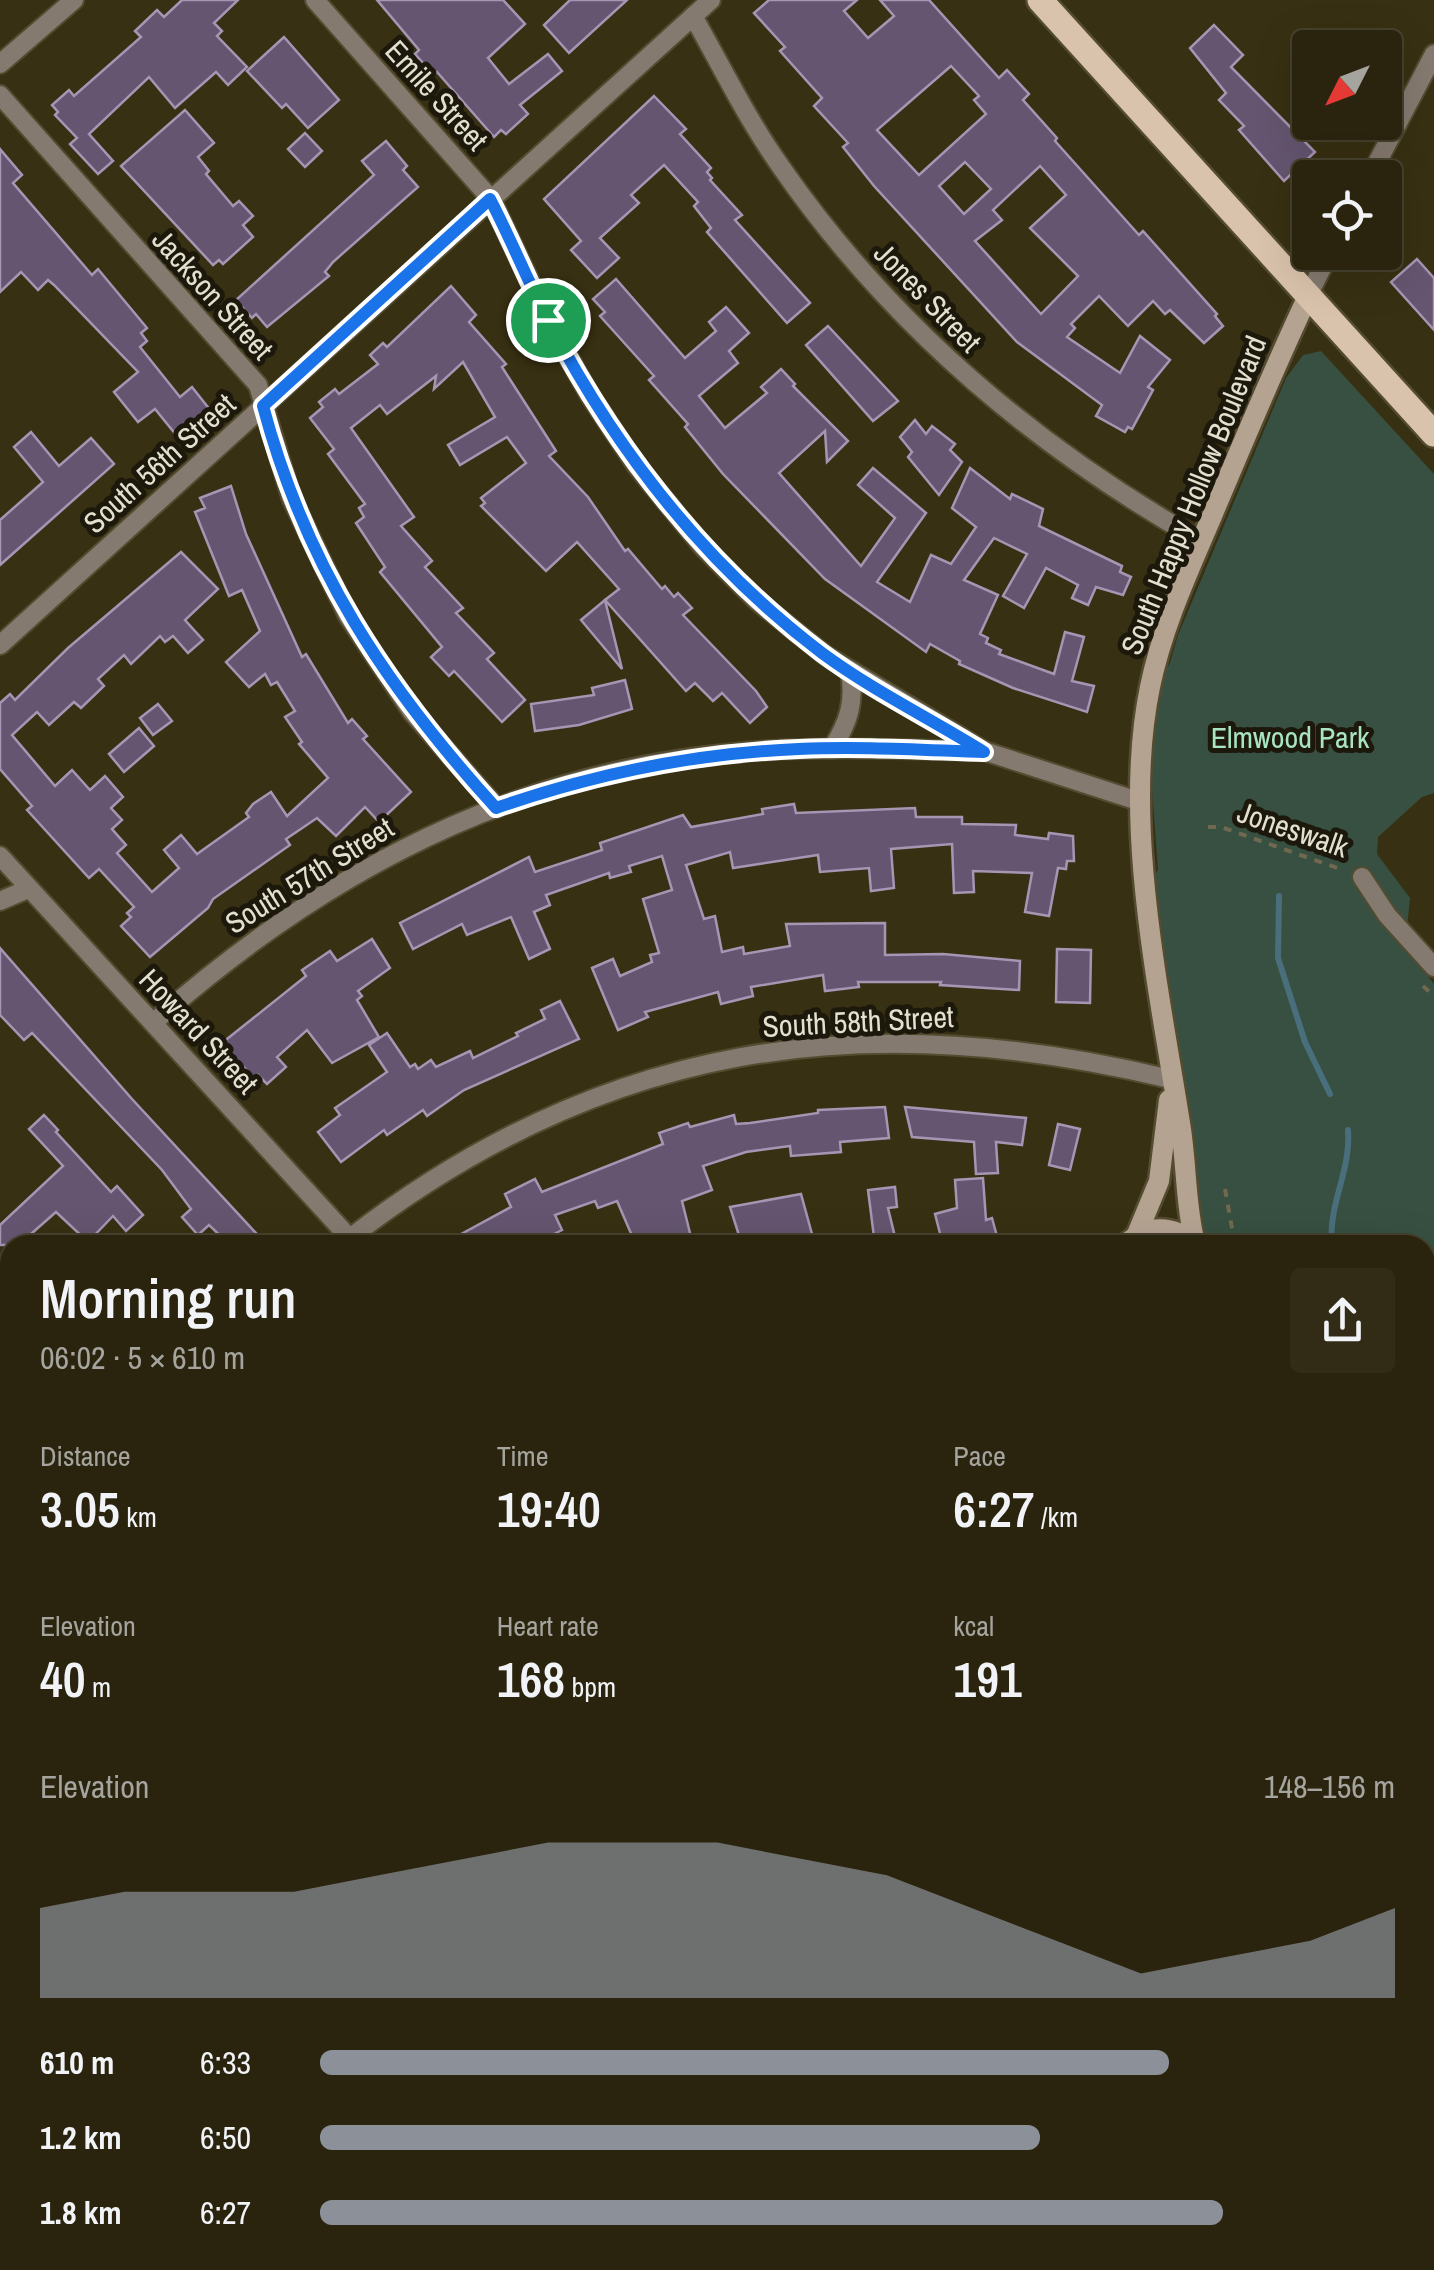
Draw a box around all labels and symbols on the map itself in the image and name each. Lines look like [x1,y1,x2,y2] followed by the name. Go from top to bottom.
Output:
[1292,30,1402,140] north arrow
[377,31,497,159] street label: Emile Street
[144,220,282,368] street label: Jackson Street
[866,233,990,361] street label: Jones Street
[506,278,591,363] pin
[1111,330,1275,660] street label: South Happy Hollow Boulevard
[74,384,244,542] street label: South 56th Street
[1211,717,1370,757] park label: Elmwood Park
[1232,791,1354,867] street label: Joneswalk
[217,807,401,943] street label: South 57th Street
[131,960,267,1102] street label: Howard Street
[761,996,955,1046] street label: South 58th Street

